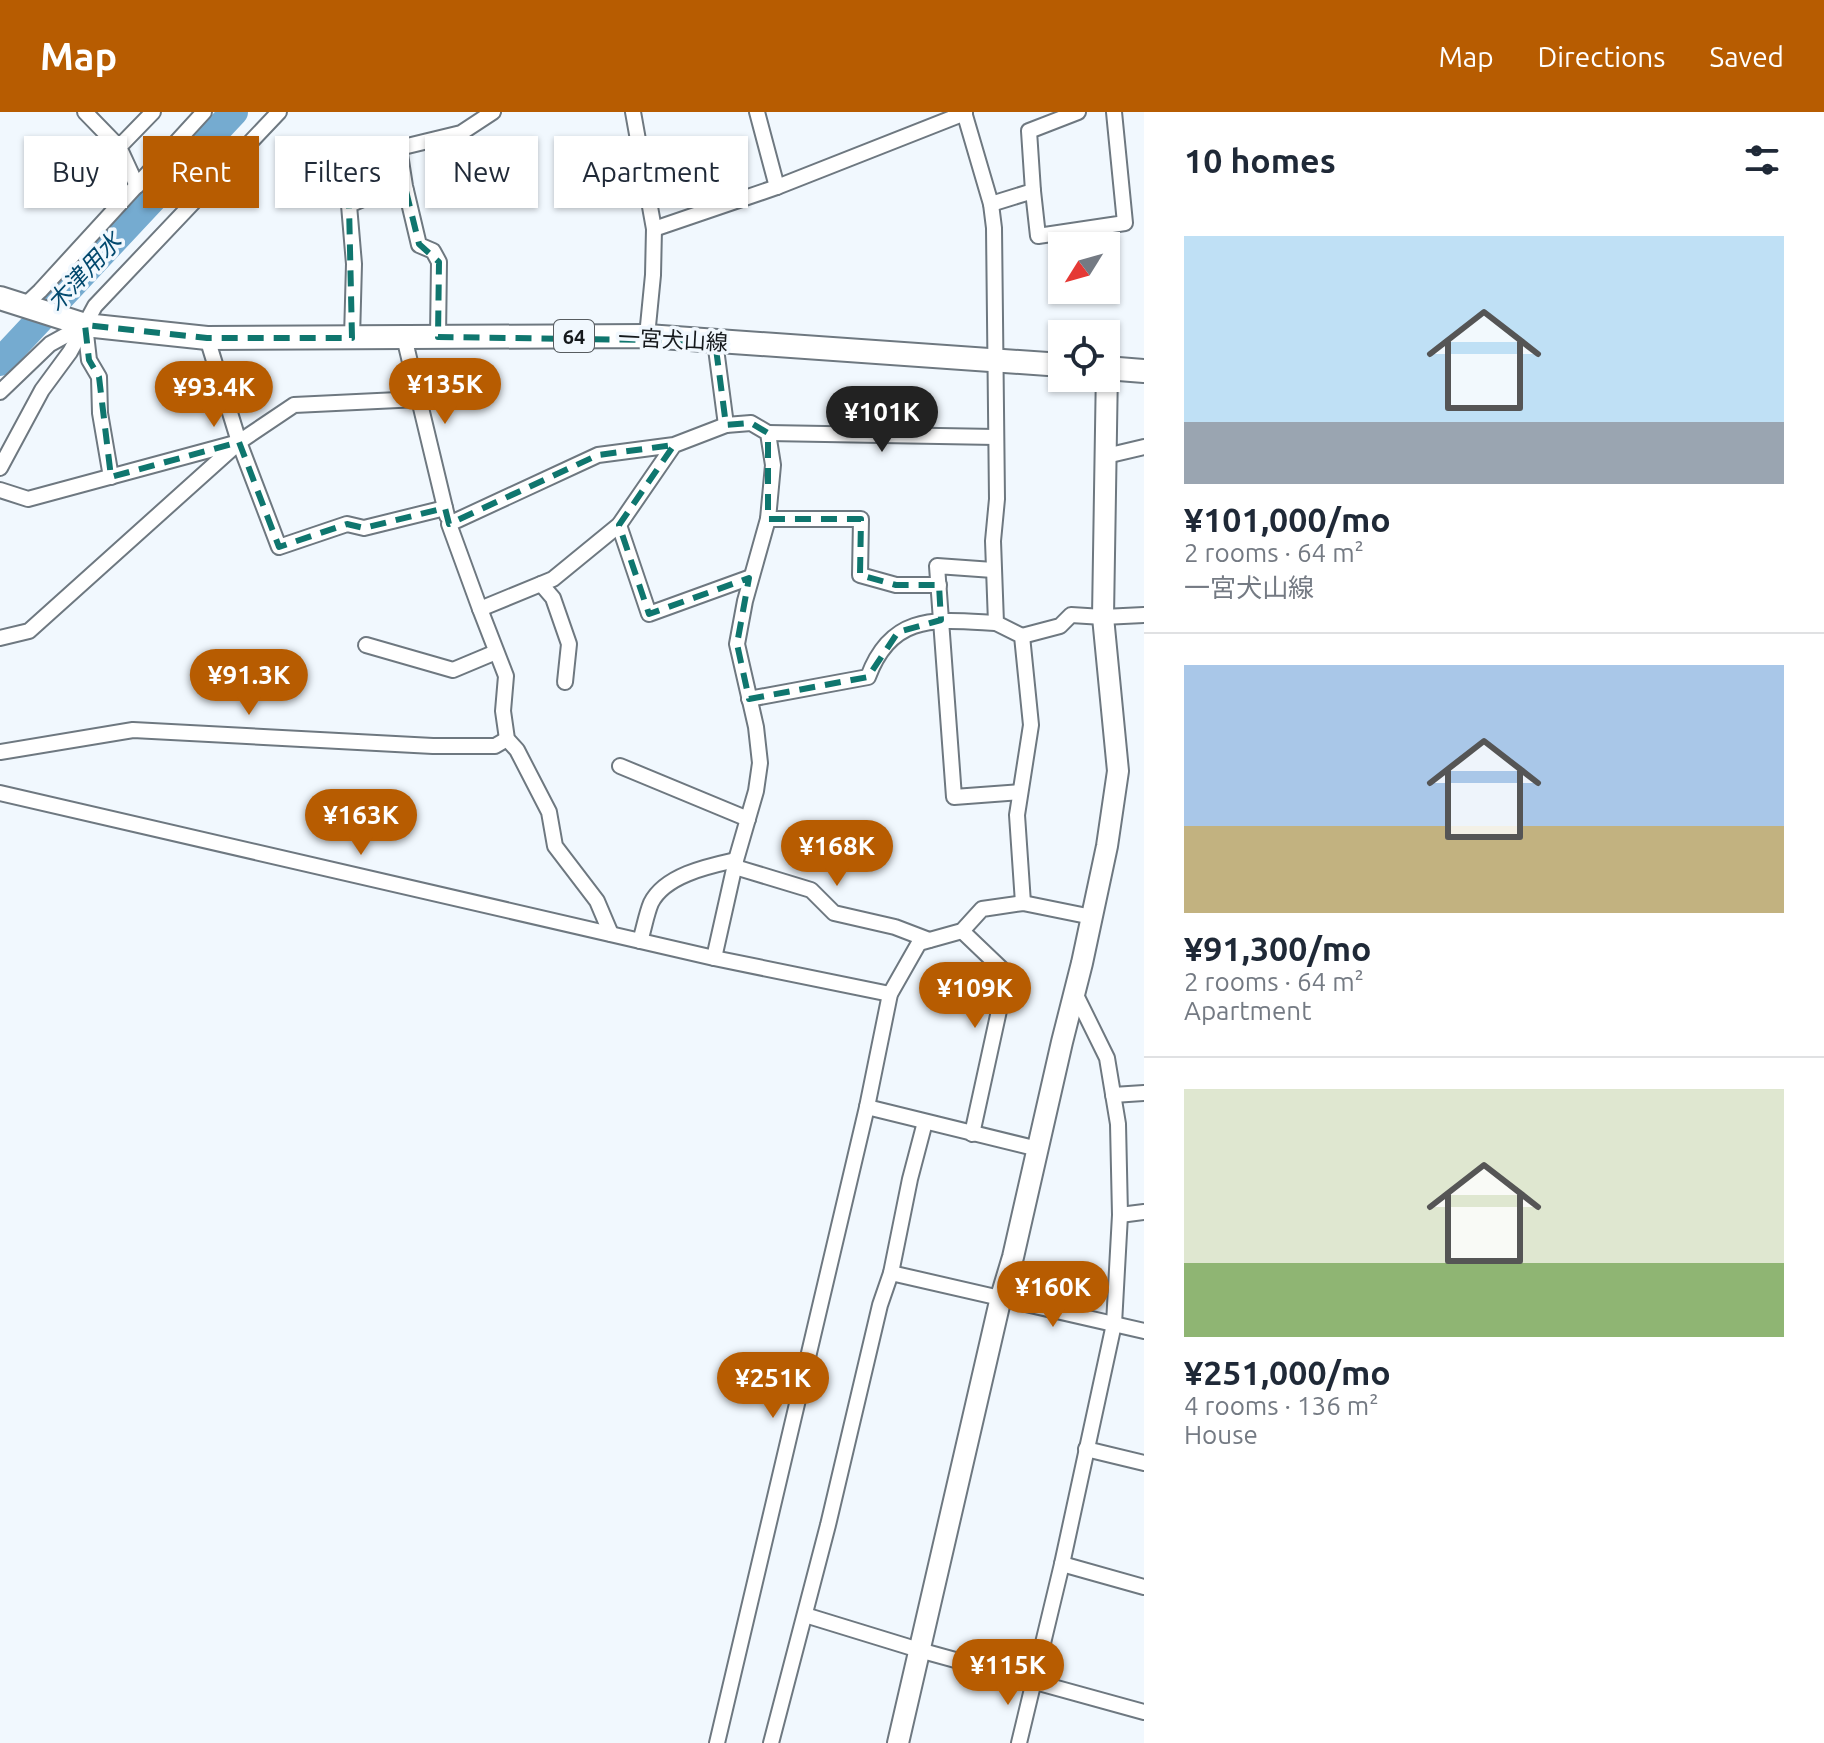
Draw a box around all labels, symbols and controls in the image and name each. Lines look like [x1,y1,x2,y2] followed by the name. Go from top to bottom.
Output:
[40,35,117,77] text: Map
[1438,41,1494,72] text: Map
[1538,41,1665,72] text: Directions
[1709,41,1784,72] text: Saved
[24,136,127,208] chip: Buy
[143,136,259,208] chip: Rent
[275,136,409,208] chip: Filters
[425,136,538,208] chip: New
[554,136,748,208] chip: Apartment
[1740,138,1784,182] icon: filters
[1184,141,1336,179] text: 10 homes
[41,225,129,316] water label: 木津用水
[1048,232,1120,304] north arrow
[1048,232,1120,392] map controls
[1412,288,1556,432] icon: home
[554,320,594,352] road number: 64
[1048,320,1120,392] button: locate
[617,324,729,354] street label: 一宮犬山線
[389,358,501,426] pin: ¥135K
[149,361,279,429] pin: ¥93.4K
[407,369,483,398] text: ¥135K
[173,372,255,401] text: ¥93.4K
[826,386,938,454] pin: ¥101K
[844,397,920,426] text: ¥101K
[1184,500,1391,538] text: ¥101,000/mo
[1184,538,1364,567] text: 2 rooms · 64 m²
[1184,573,1314,602] text: 一宮犬山線
[184,649,314,717] pin: ¥91.3K
[208,660,290,689] text: ¥91.3K
[1412,717,1556,861] icon: home
[305,789,417,857] pin: ¥163K
[323,800,399,829] text: ¥163K
[781,820,893,888] pin: ¥168K
[799,831,875,860] text: ¥168K
[1184,929,1371,967] text: ¥91,300/mo
[919,962,1031,1030] pin: ¥109K
[1184,967,1364,996] text: 2 rooms · 64 m²
[937,973,1013,1002] text: ¥109K
[1184,996,1311,1025] text: Apartment
[1412,1141,1556,1285] icon: home
[997,1261,1109,1329] pin: ¥160K
[1015,1272,1091,1301] text: ¥160K
[717,1352,829,1420] pin: ¥251K
[1184,1353,1391,1391] text: ¥251,000/mo
[735,1363,811,1392] text: ¥251K
[1184,1391,1379,1420] text: 4 rooms · 136 m²
[1184,1420,1258,1449] text: House
[952,1639,1064,1707] pin: ¥115K
[970,1650,1046,1679] text: ¥115K

